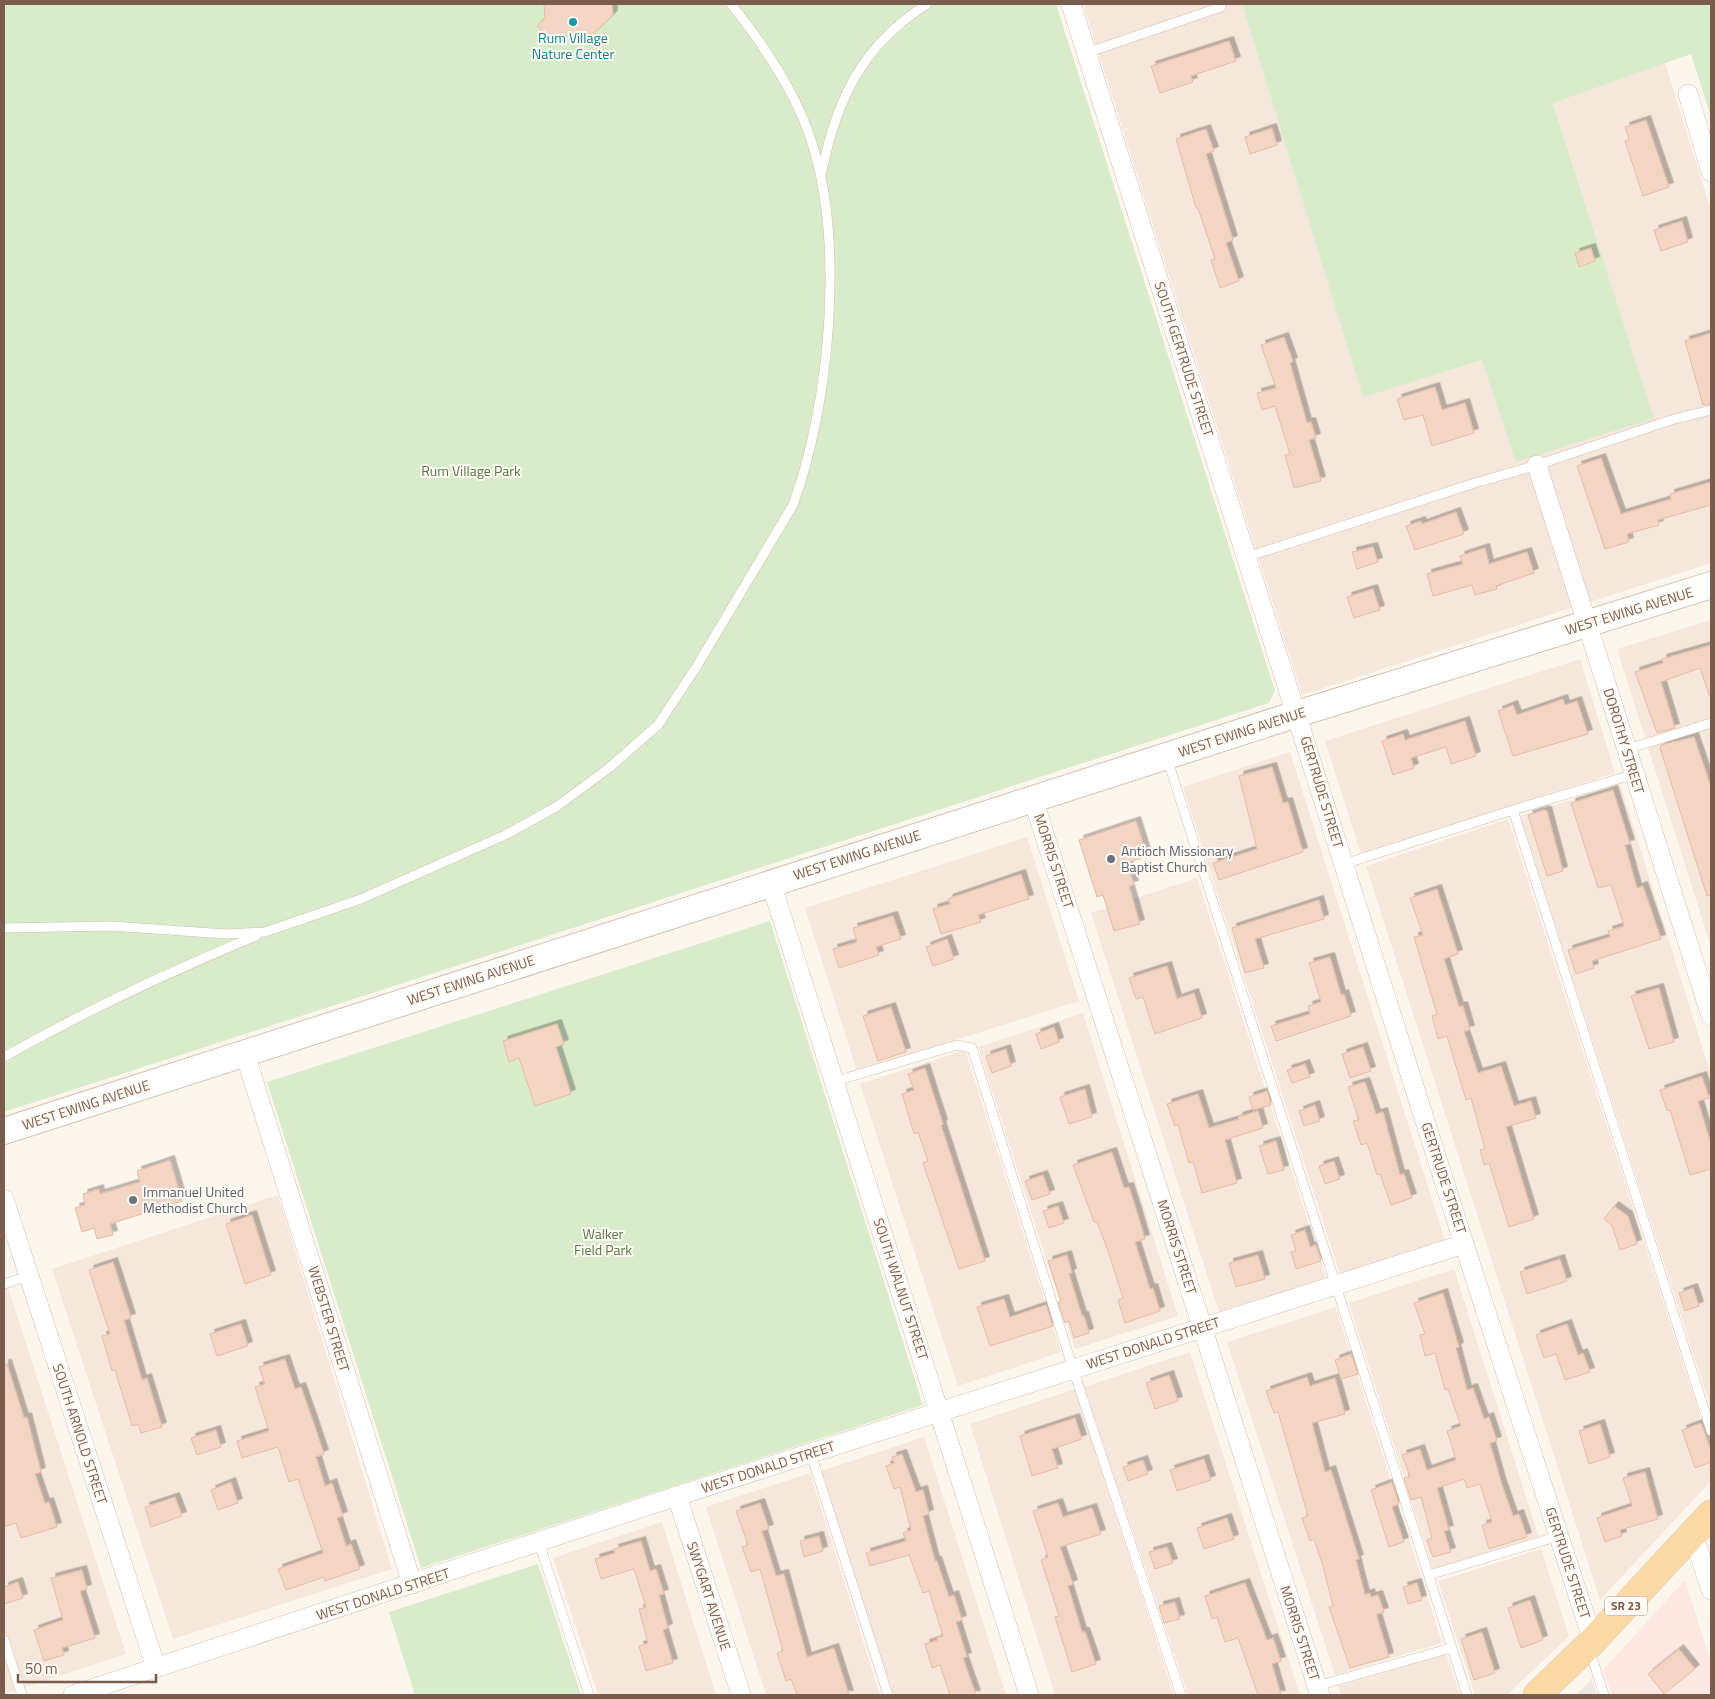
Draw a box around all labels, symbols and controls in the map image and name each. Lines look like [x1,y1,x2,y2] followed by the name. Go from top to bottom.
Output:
[567,16,579,28] marker: Rum Village Nature Center
[532,27,614,64] place label: Rum Village Nature Center
[1149,279,1220,440] street label: SOUTH GERTRUDE STREET
[421,460,521,481] park label: Rum Village Park
[1562,581,1696,640] street label: WEST EWING AVENUE
[1598,685,1651,797] street label: DOROTHY STREET
[1175,701,1309,762] street label: WEST EWING AVENUE
[1295,733,1350,851] street label: GERTRUDE STREET
[1029,811,1080,912] street label: MORRIS STREET
[790,824,924,885] street label: WEST EWING AVENUE
[1121,840,1234,877] place label: Antioch Missionary Baptist Church
[1105,853,1117,865] marker: Antioch Missionary Baptist Church
[404,949,538,1010] street label: WEST EWING AVENUE
[19,1074,153,1135] street label: WEST EWING AVENUE
[1417,1119,1473,1237] street label: GERTRUDE STREET
[143,1181,247,1218] place label: Immanuel United Methodist Church
[127,1194,139,1206] marker: Immanuel United Methodist Church
[1152,1197,1203,1298] street label: MORRIS STREET
[869,1215,935,1363] street label: SOUTH WALNUT STREET
[574,1223,632,1260] park label: Walker Field Park
[303,1263,356,1375] street label: WEBSTER STREET
[1083,1311,1223,1374] street label: WEST DONALD STREET
[48,1361,113,1507] street label: SOUTH ARNOLD STREET
[698,1435,838,1498] street label: WEST DONALD STREET
[1541,1504,1597,1622] street label: GERTRUDE STREET
[682,1539,737,1653] street label: SWYGART AVENUE
[313,1562,453,1625] street label: WEST DONALD STREET
[1275,1583,1326,1684] street label: MORRIS STREET
[1605,1596,1647,1615] road number: SR 23
[18,1652,155,1684] scale bar
[25,1657,58,1680] text: 50 m

